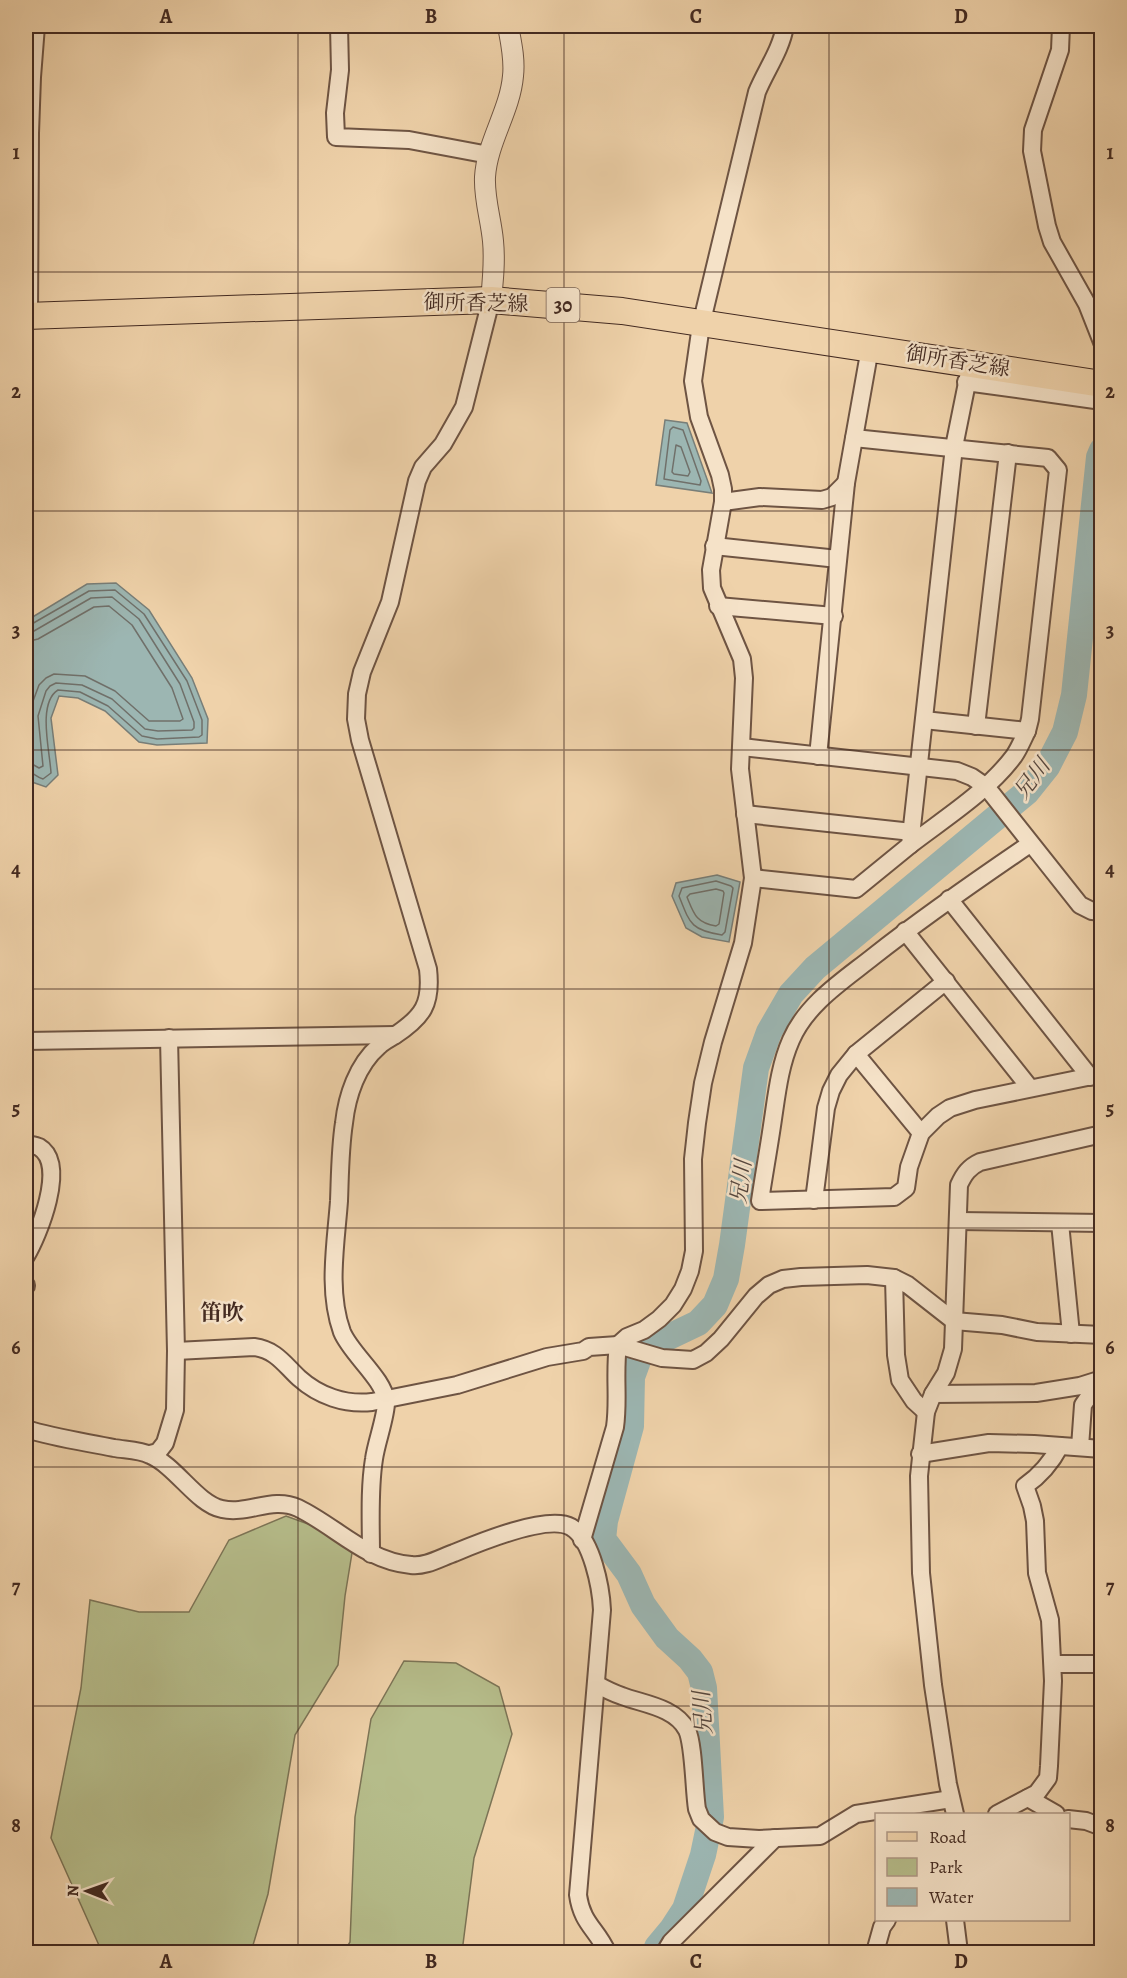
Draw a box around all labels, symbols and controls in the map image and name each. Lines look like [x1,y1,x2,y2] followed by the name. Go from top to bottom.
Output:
[159,3,173,30] text: A
[425,3,437,30] text: B
[690,3,702,30] text: C
[954,3,968,30] text: D
[12,139,20,166] text: 1
[1106,139,1114,166] text: 1
[423,288,529,318] street label: 御所香芝線
[546,288,580,322] road number: 30
[904,339,1012,383] street label: 御所香芝線
[11,378,21,405] text: 2
[1105,378,1115,405] text: 2
[12,617,20,644] text: 3
[1106,617,1114,644] text: 3
[1007,751,1058,806] water label: 兄川
[11,856,21,883] text: 4
[1105,856,1115,883] text: 4
[12,1095,20,1122] text: 5
[1106,1095,1114,1122] text: 5
[723,1156,759,1206] water label: 兄川
[200,1298,244,1328] district label: 笛吹
[11,1334,21,1361] text: 6
[1105,1334,1115,1361] text: 6
[12,1573,21,1600] text: 7
[1106,1573,1115,1600] text: 7
[686,1688,719,1736] water label: 兄川
[11,1812,21,1839] text: 8
[1105,1812,1115,1839] text: 8
[875,1813,1070,1921] legend
[929,1825,967,1849] text: Road
[929,1855,963,1879] text: Park
[57,1861,117,1921] north arrow
[62,1884,84,1897] text: N
[928,1885,974,1909] text: Water
[159,1948,173,1975] text: A
[425,1948,437,1975] text: B
[690,1948,702,1975] text: C
[954,1948,968,1975] text: D

